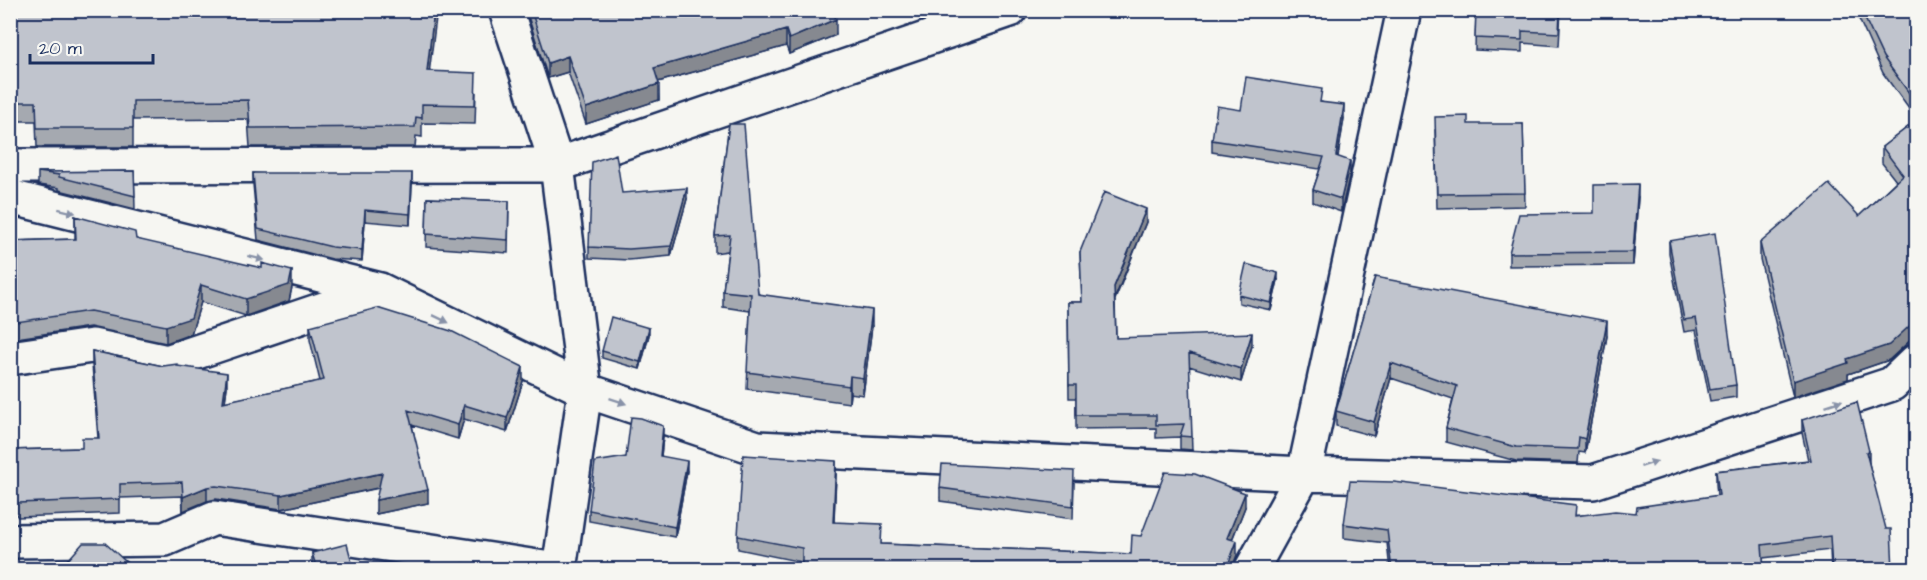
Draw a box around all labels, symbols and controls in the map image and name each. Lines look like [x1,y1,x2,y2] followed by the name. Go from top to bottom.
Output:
[30,27,153,65] scale bar
[39,36,82,61] text: 20 m
[58,206,76,216] one-way arrow
[247,254,266,264] one-way arrow
[432,314,449,324] one-way arrow
[609,396,627,406] one-way arrow
[1825,397,1843,407] one-way arrow
[1640,459,1658,468] one-way arrow

